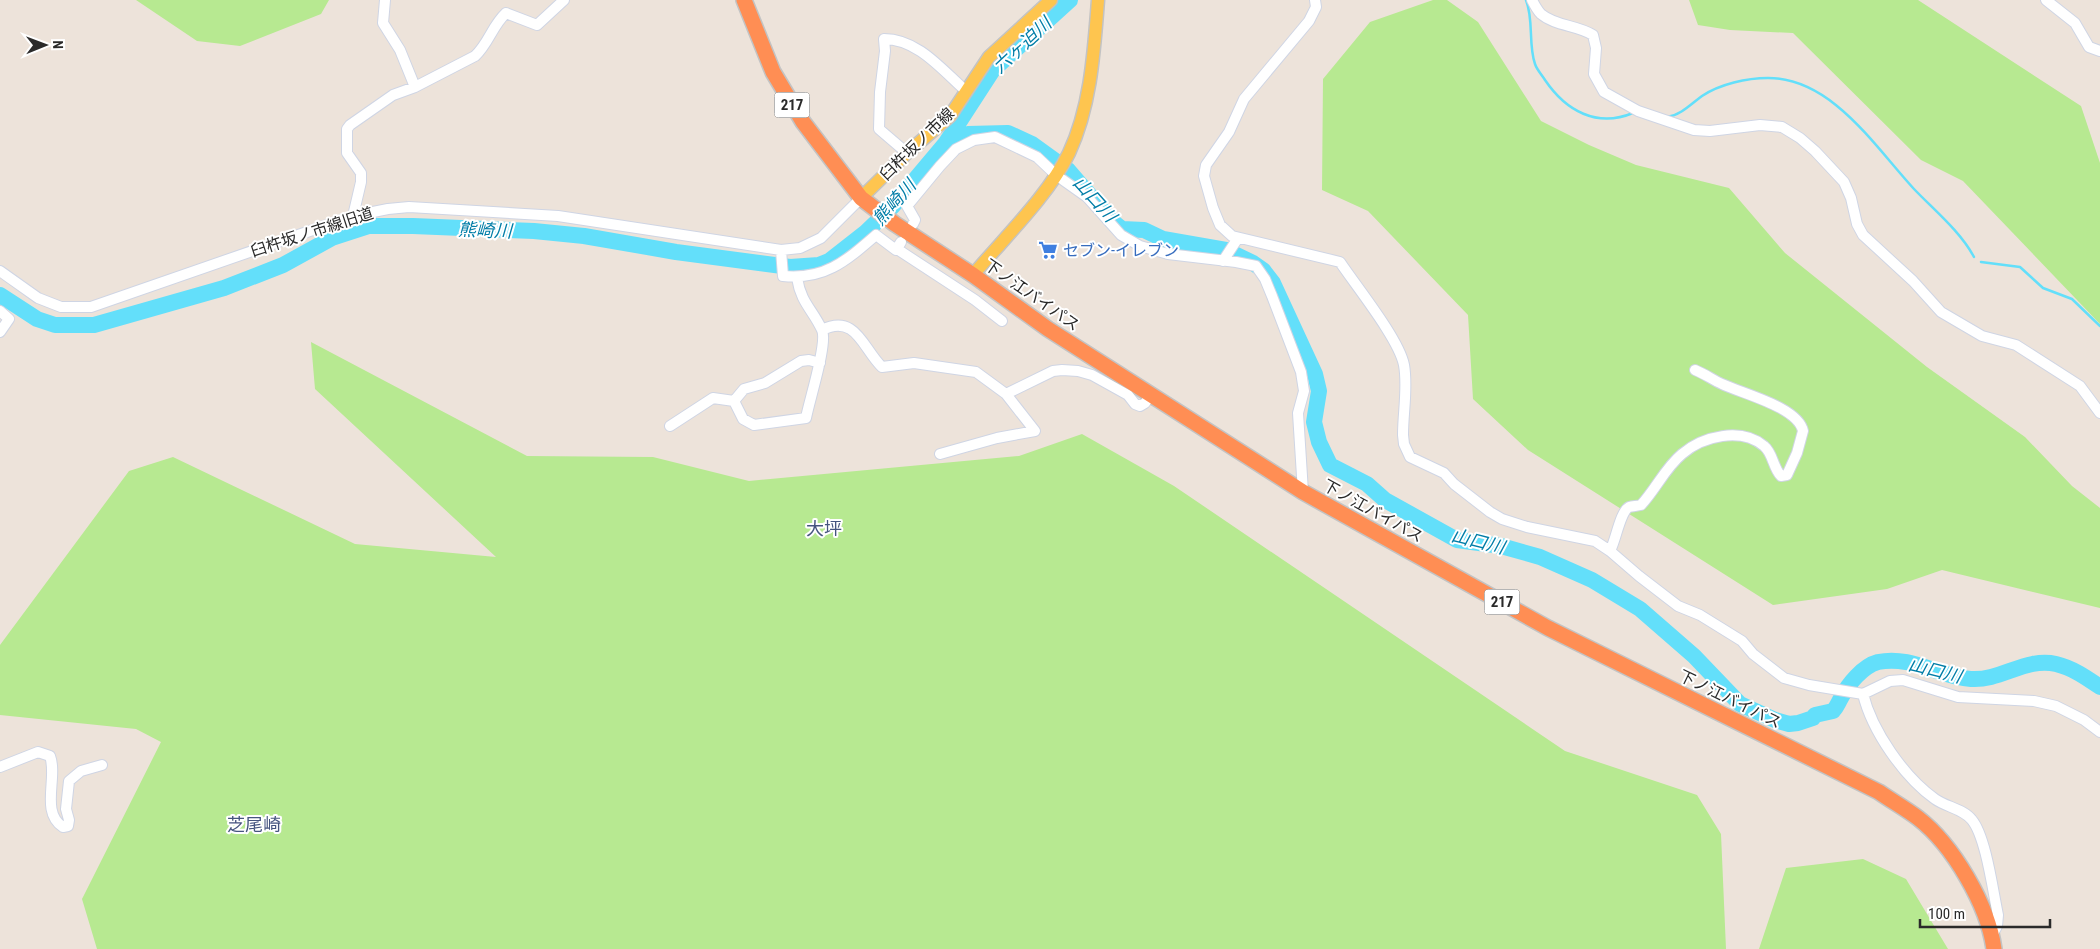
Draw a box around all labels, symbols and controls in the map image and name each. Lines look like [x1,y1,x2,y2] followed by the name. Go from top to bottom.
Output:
[989,11,1057,77] water label: 六ヶ迫川
[20,20,70,70] north arrow
[50,40,66,49] text: N
[774,92,810,118] road number: 217
[876,104,958,184] street label: 臼杵坂ノ市線
[1069,172,1122,228] water label: 山口川
[868,173,921,229] water label: 熊崎川
[248,203,376,261] street label: 臼杵坂ノ市線旧道
[458,219,514,242] water label: 熊崎川
[1037,239,1059,261] supermarket icon: セブン-イレブン
[1063,241,1179,260] place label: セブン-イレブン
[981,255,1083,335] street label: 下ノ江バイパス
[1320,476,1426,546] street label: 下ノ江バイパス
[806,518,842,539] district label: 大坪
[1449,524,1509,558] water label: 山口川
[1484,590,1520,614] road number: 217
[1906,653,1966,687] water label: 山口川
[1676,666,1784,732] street label: 下ノ江バイパス
[227,814,281,835] district label: 芝尾崎
[1920,896,2050,928] scale bar
[1928,905,1965,923] text: 100 m

